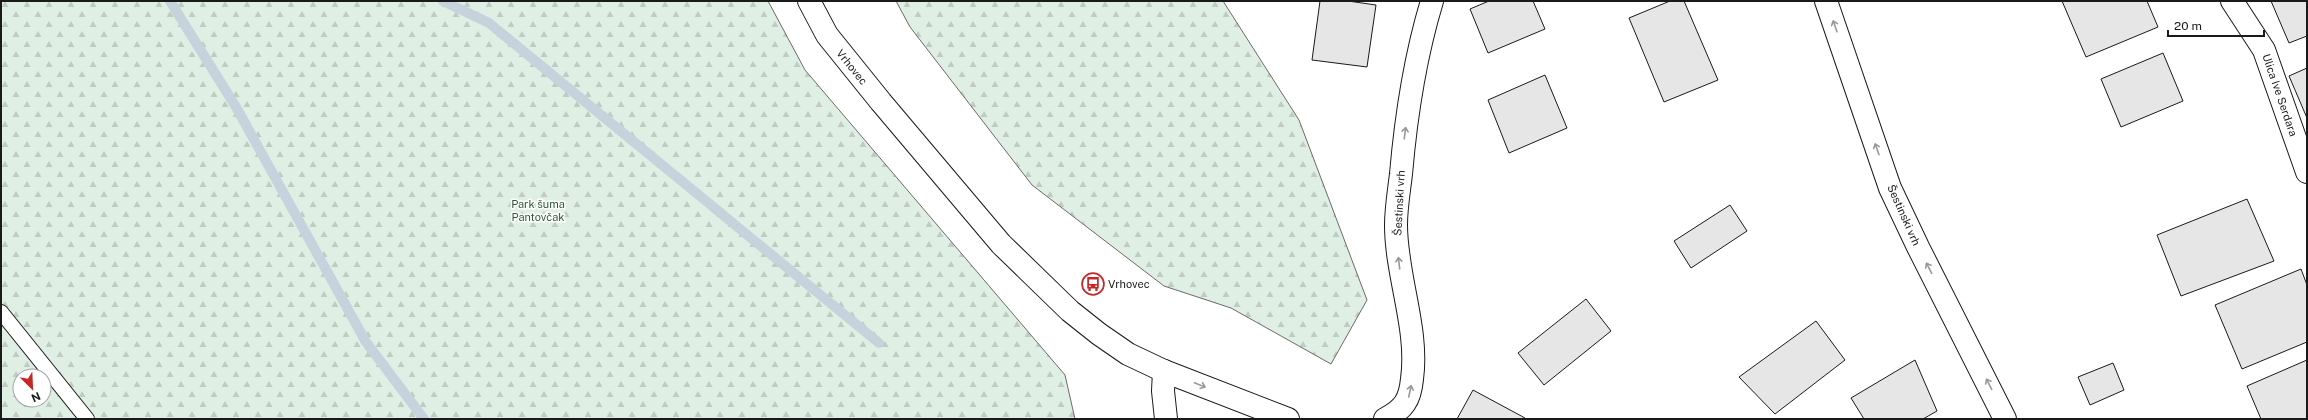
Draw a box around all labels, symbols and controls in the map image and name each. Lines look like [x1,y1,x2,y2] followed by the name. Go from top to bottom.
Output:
[2168,12,2264,38] scale bar
[2174,19,2202,33] text: 20 m
[1831,20,1838,33] one-way arrow
[834,47,870,87] street label: Vrhovec
[2260,52,2300,138] street label: Ulica Ive Serdara
[1401,127,1408,140] one-way arrow
[1873,143,1880,156] one-way arrow
[1390,170,1407,236] street label: Šestinski vrh
[1885,182,1924,247] street label: Šestinski vrh
[511,198,565,223] park label: Park šuma Pantovčak
[1395,257,1403,270] one-way arrow
[1925,263,1932,275] one-way arrow
[1080,271,1106,297] bus stop icon: Vrhovec
[1108,278,1150,290] place label: Vrhovec
[12,368,52,408] north arrow
[1984,378,1992,390] one-way arrow
[1193,382,1205,390] one-way arrow
[1406,385,1414,398] one-way arrow
[30,390,42,404] text: N

